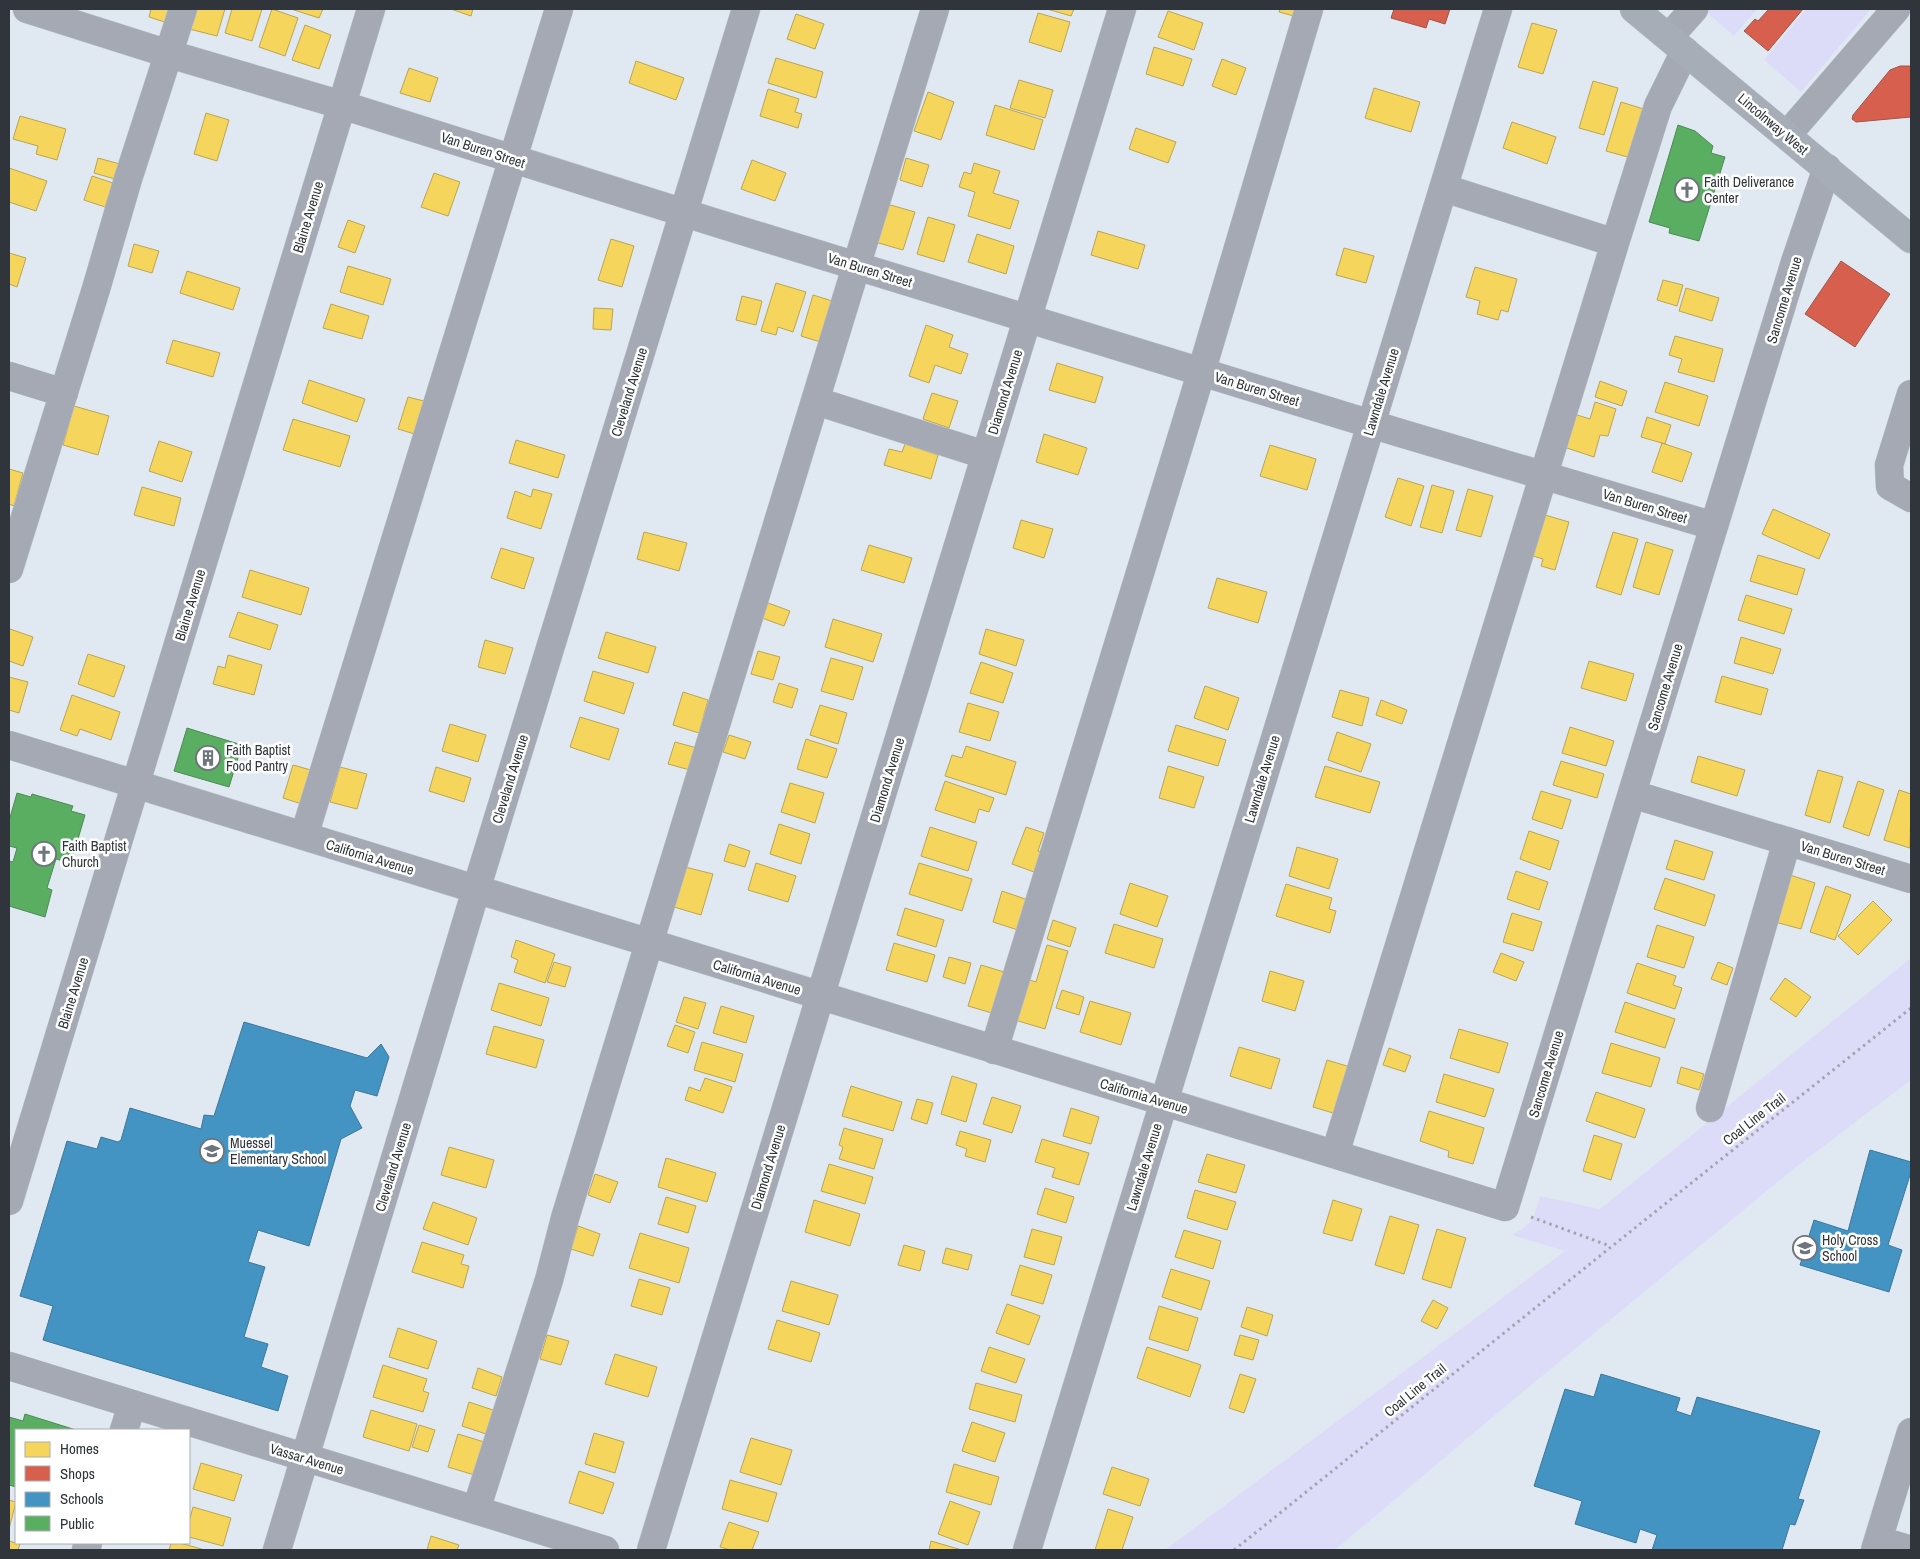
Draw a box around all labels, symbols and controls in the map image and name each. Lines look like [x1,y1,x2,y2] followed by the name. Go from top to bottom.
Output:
[1734,89,1812,159] street label: Lincolnway West
[439,128,527,172] street label: Van Buren Street
[1704,173,1794,207] place label: Faith Deliverance Center
[1674,177,1700,203] church icon: Faith Deliverance Center
[289,179,327,255] street label: Blaine Avenue
[826,249,914,291] street label: Van Buren Street
[1762,254,1806,346] street label: Sancome Avenue
[607,345,651,439] street label: Cleveland Avenue
[1359,346,1403,438] street label: Lawndale Avenue
[984,347,1026,437] street label: Diamond Avenue
[1213,368,1301,410] street label: Van Buren Street
[1601,485,1689,527] street label: Van Buren Street
[171,567,209,643] street label: Blaine Avenue
[1643,641,1687,733] street label: Sancome Avenue
[488,732,532,826] street label: Cleveland Avenue
[1240,733,1284,825] street label: Lawndale Avenue
[866,735,908,825] street label: Diamond Avenue
[226,741,291,775] place label: Faith Baptist Food Pantry
[195,745,221,771] building icon: Faith Baptist Food Pantry
[324,835,416,879] street label: California Avenue
[62,837,127,871] place label: Faith Baptist Church
[1799,837,1887,879] street label: Van Buren Street
[31,841,57,867] church icon: Faith Baptist Church
[54,955,92,1031] street label: Blaine Avenue
[711,955,803,999] street label: California Avenue
[1524,1028,1568,1120] street label: Sancome Avenue
[1098,1074,1190,1118] street label: California Avenue
[1719,1089,1789,1149] street label: Coal Line Trail
[371,1120,415,1214] street label: Cleveland Avenue
[1122,1121,1166,1213] street label: Lawndale Avenue
[747,1122,789,1212] street label: Diamond Avenue
[230,1134,326,1168] place label: Muessel Elementary School
[199,1138,225,1164] school or university icon: Muessel Elementary School
[1822,1231,1878,1265] place label: Holy Cross School
[1792,1235,1818,1261] school or university icon: Holy Cross School
[1380,1360,1450,1420] street label: Coal Line Trail
[15,1429,190,1544] legend
[60,1438,99,1459] text: Homes
[268,1439,346,1479] street label: Vassar Avenue
[60,1463,95,1484] text: Shops
[60,1488,104,1509] text: Schools
[60,1513,94,1534] text: Public

